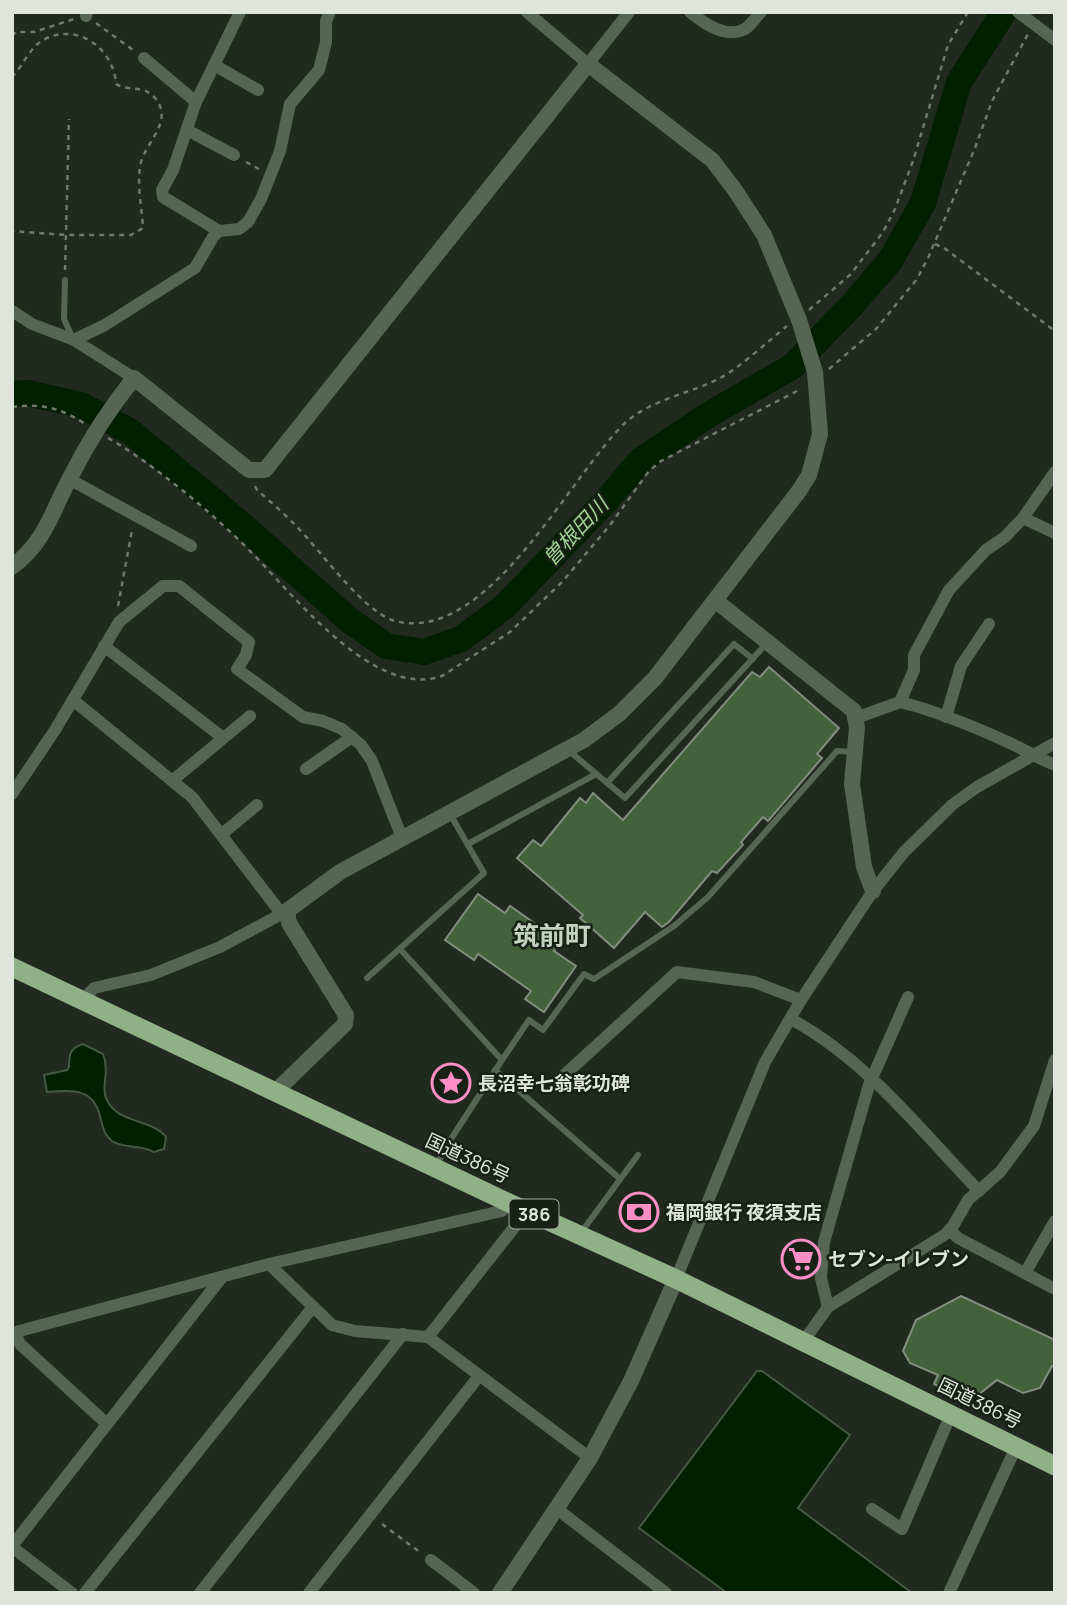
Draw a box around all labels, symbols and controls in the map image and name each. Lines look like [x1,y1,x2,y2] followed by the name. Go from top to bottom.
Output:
[536,489,615,571] water label: 曽根田川
[513,917,591,953] district label: 筑前町
[430,1062,472,1104] place icon: 長沼幸七翁彰功碑
[478,1070,630,1096] place label: 長沼幸七翁彰功碑
[422,1127,514,1189] street label: 国道386号
[618,1191,660,1233] bank icon: 福岡銀行 夜須支店
[510,1199,558,1228] road number: 386
[666,1199,822,1225] place label: 福岡銀行 夜須支店
[780,1238,822,1280] supermarket icon: セブン-イレブン
[828,1246,969,1272] place label: セブン-イレブン
[934,1372,1026,1434] street label: 国道386号

